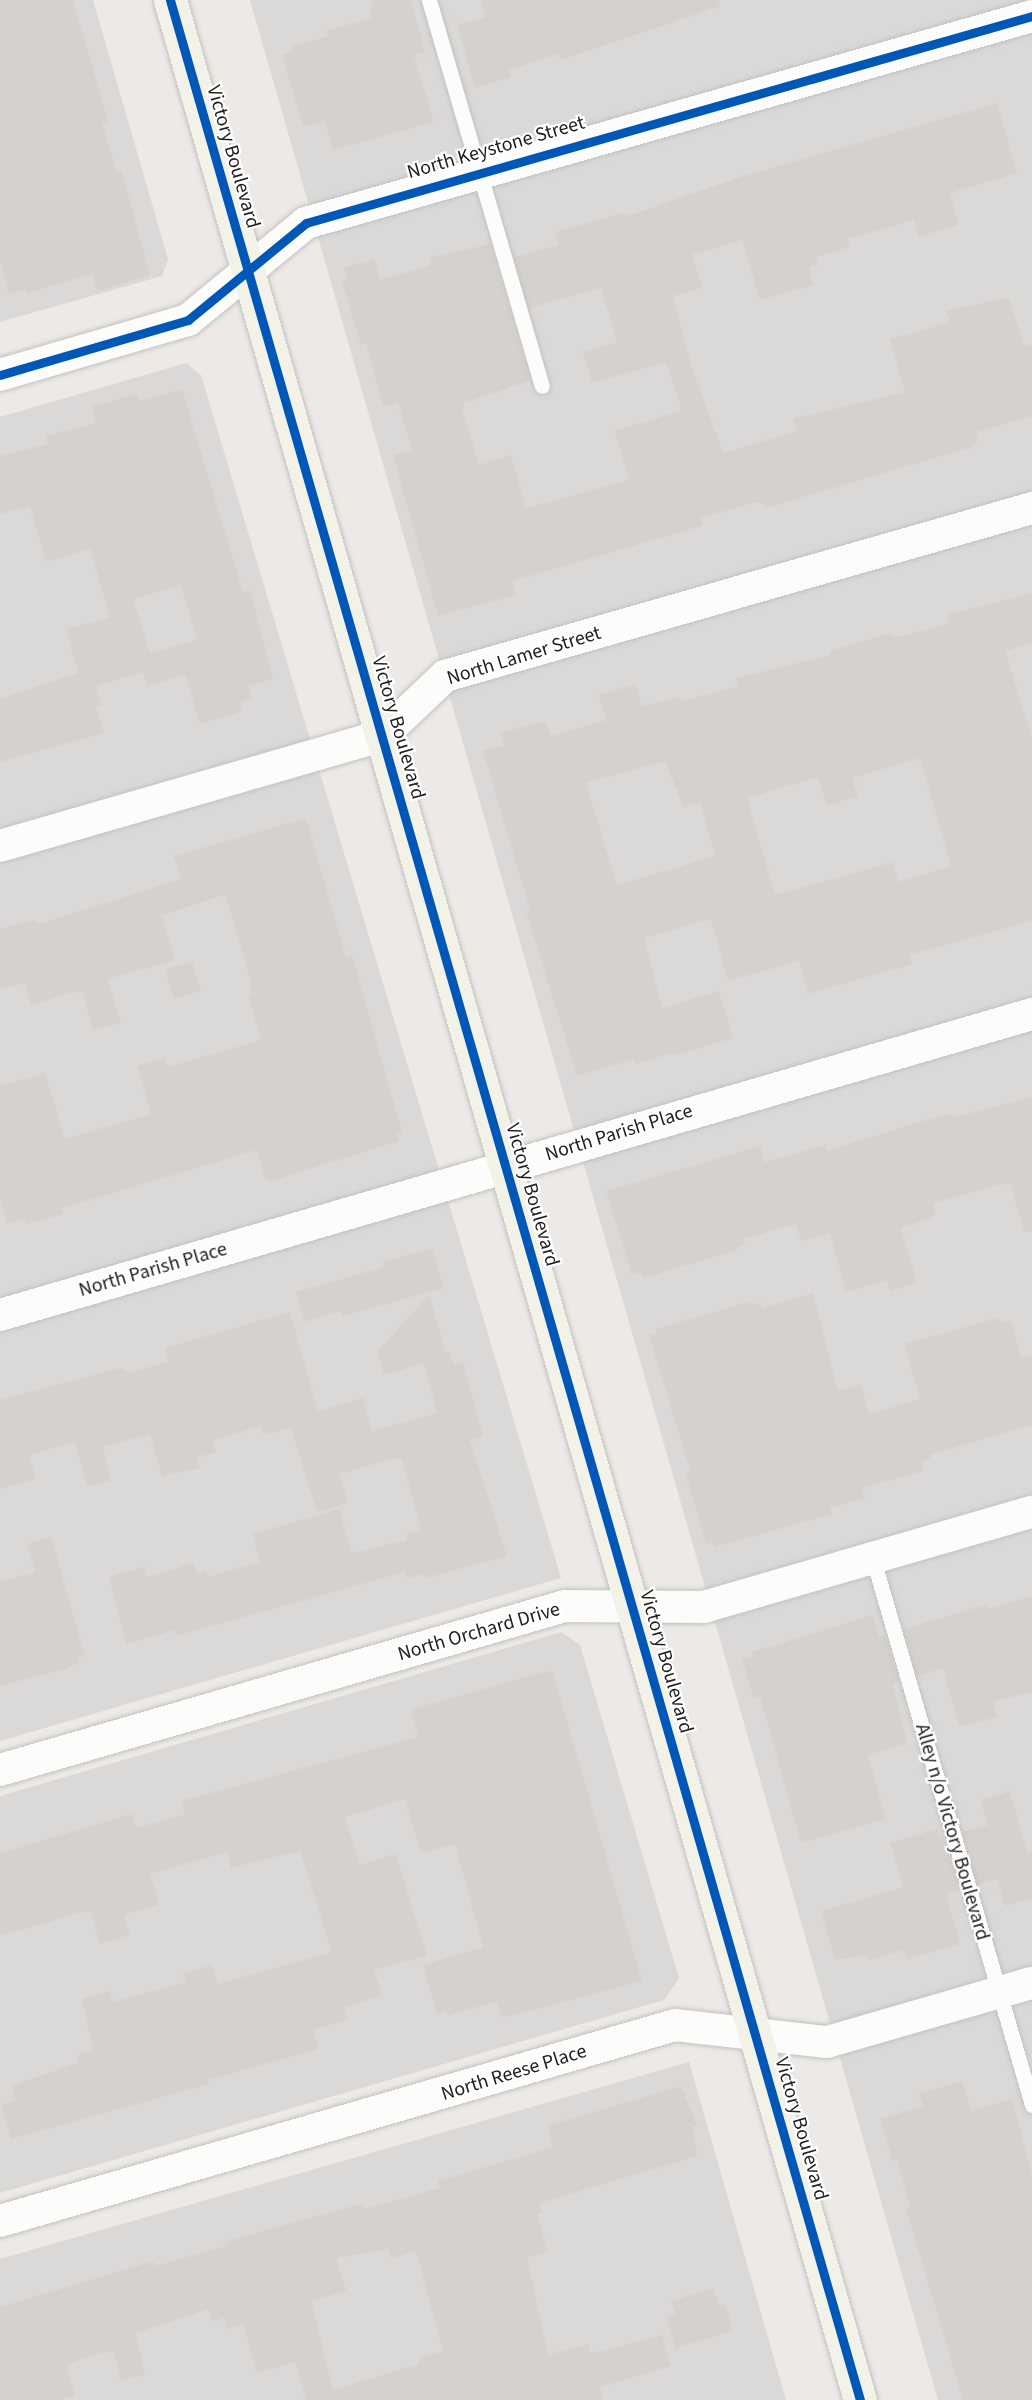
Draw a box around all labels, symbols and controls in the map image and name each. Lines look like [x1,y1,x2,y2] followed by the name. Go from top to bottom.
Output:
[201,83,265,231] street label: Victory Boulevard
[405,111,587,185] street label: North Keystone Street
[444,621,604,691] street label: North Lamer Street
[366,654,430,802] street label: Victory Boulevard
[542,1099,696,1167] street label: North Parish Place
[500,1121,564,1269] street label: Victory Boulevard
[76,1237,230,1303] street label: North Parish Place
[634,1588,698,1736] street label: Victory Boulevard
[395,1597,563,1667] street label: North Orchard Drive
[910,1721,994,1943] street label: Alley n/o Victory Boulevard
[438,2039,590,2107] street label: North Reese Place
[769,2055,833,2203] street label: Victory Boulevard

